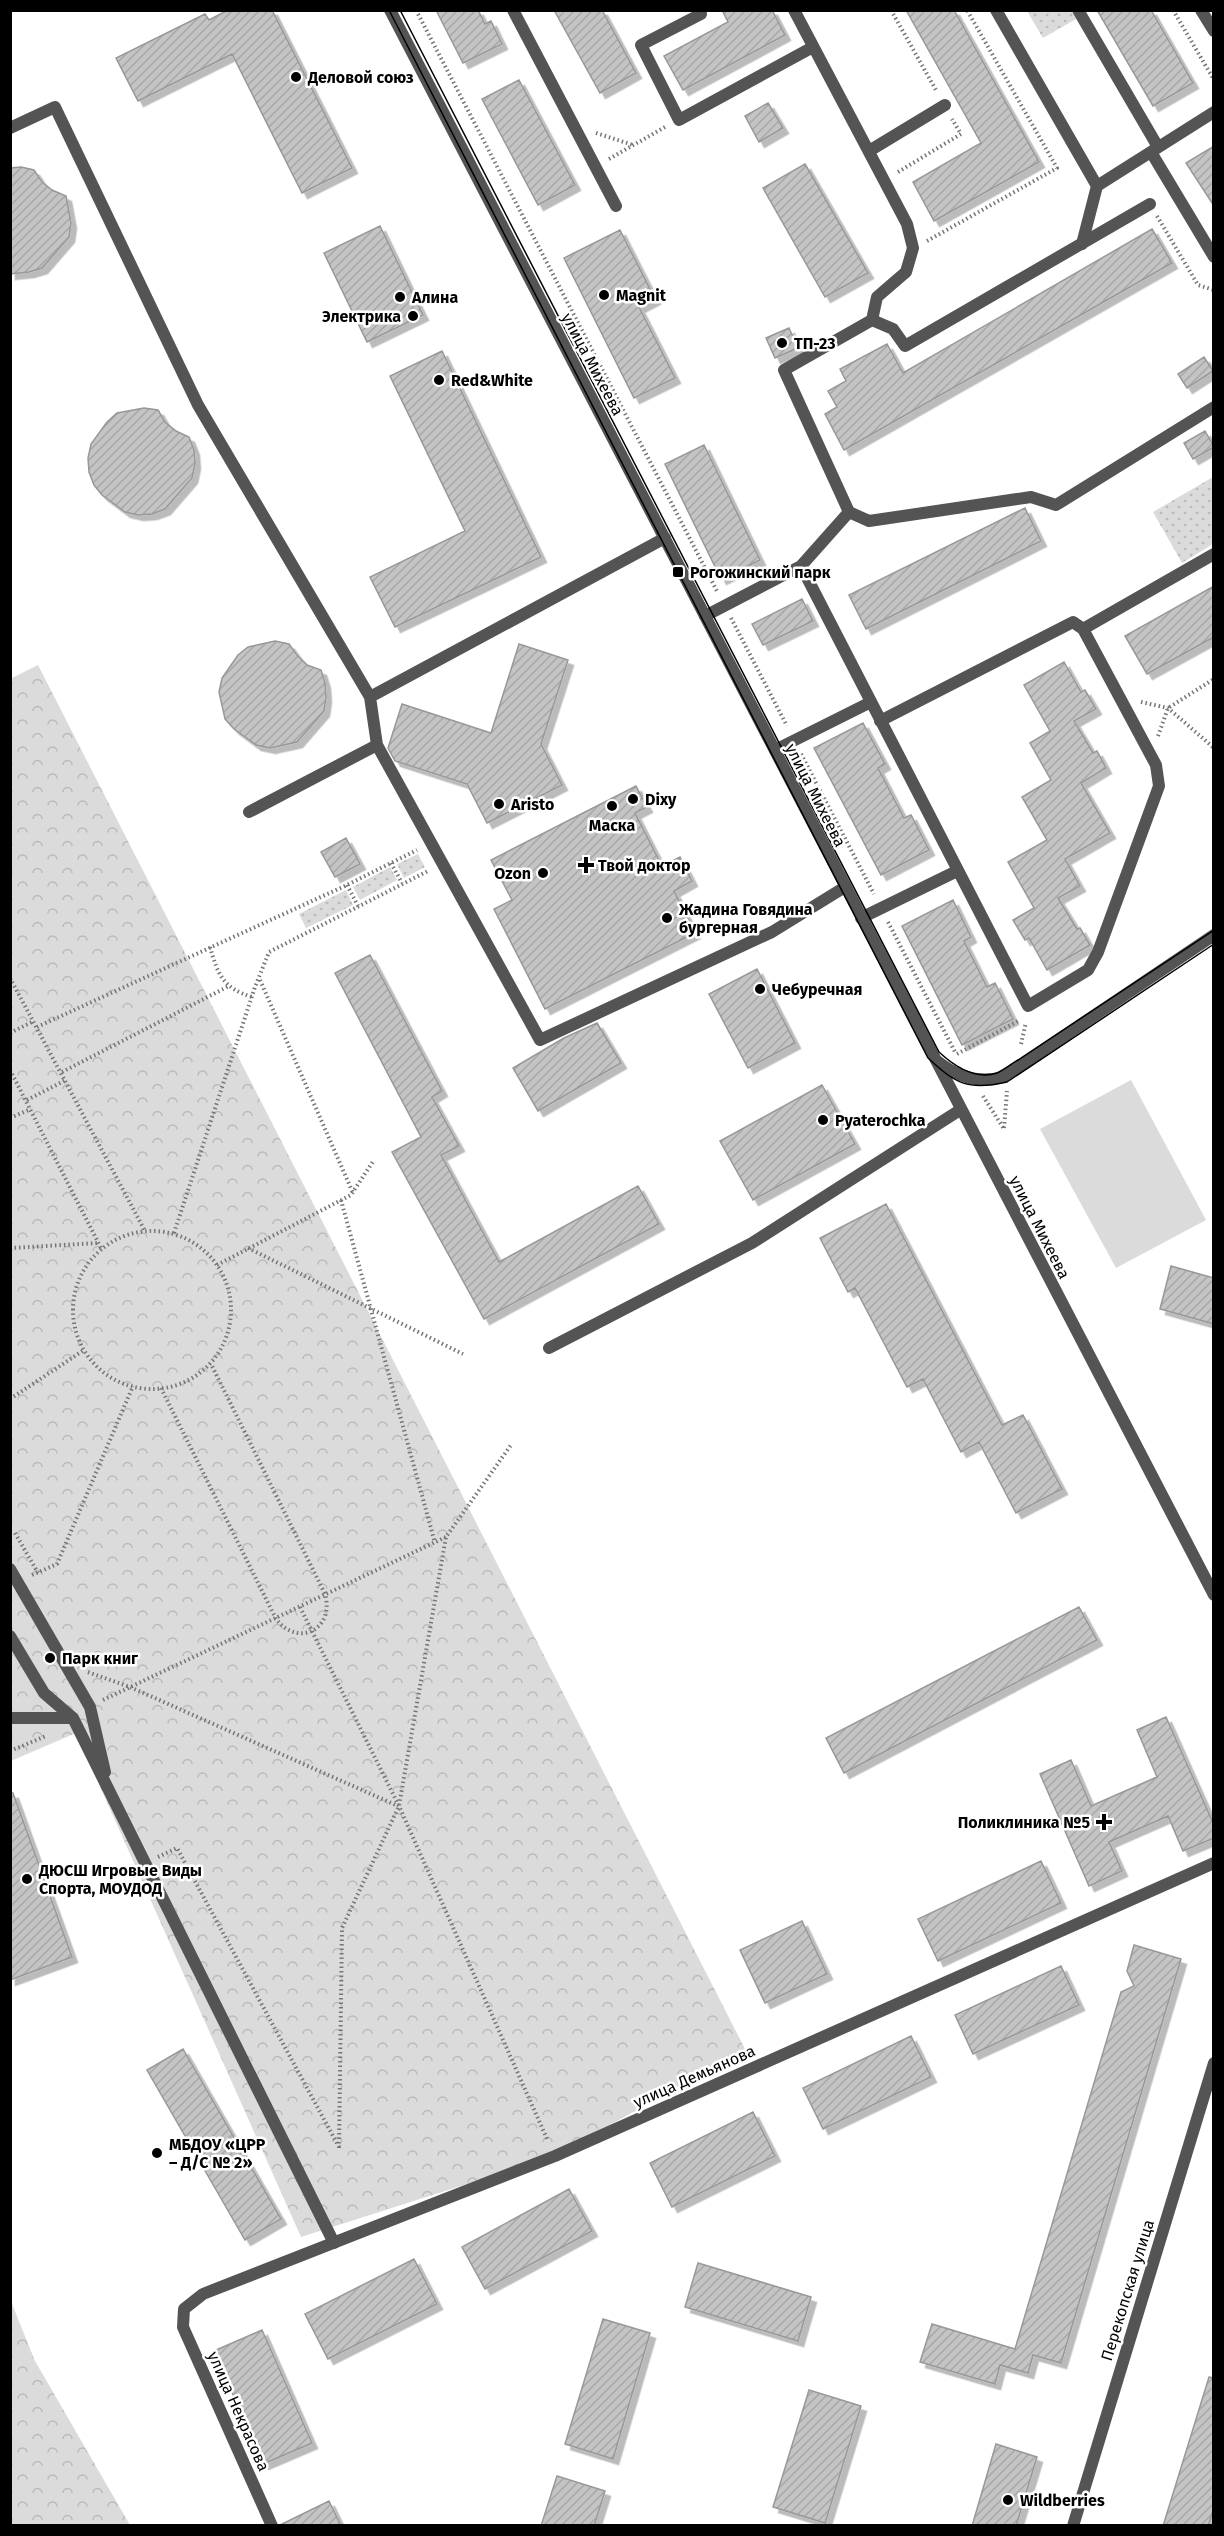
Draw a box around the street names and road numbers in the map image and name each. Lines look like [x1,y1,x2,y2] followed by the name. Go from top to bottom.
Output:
[558,310,628,419] street label: улица Михеева
[781,740,850,850] street label: улица Михеева
[1005,1172,1074,1282] street label: улица Михеева
[630,2041,758,2112] street label: улица Демьянова
[1097,2217,1158,2363] street label: Перекопская улица
[204,2348,273,2474] street label: улица Некрасова

